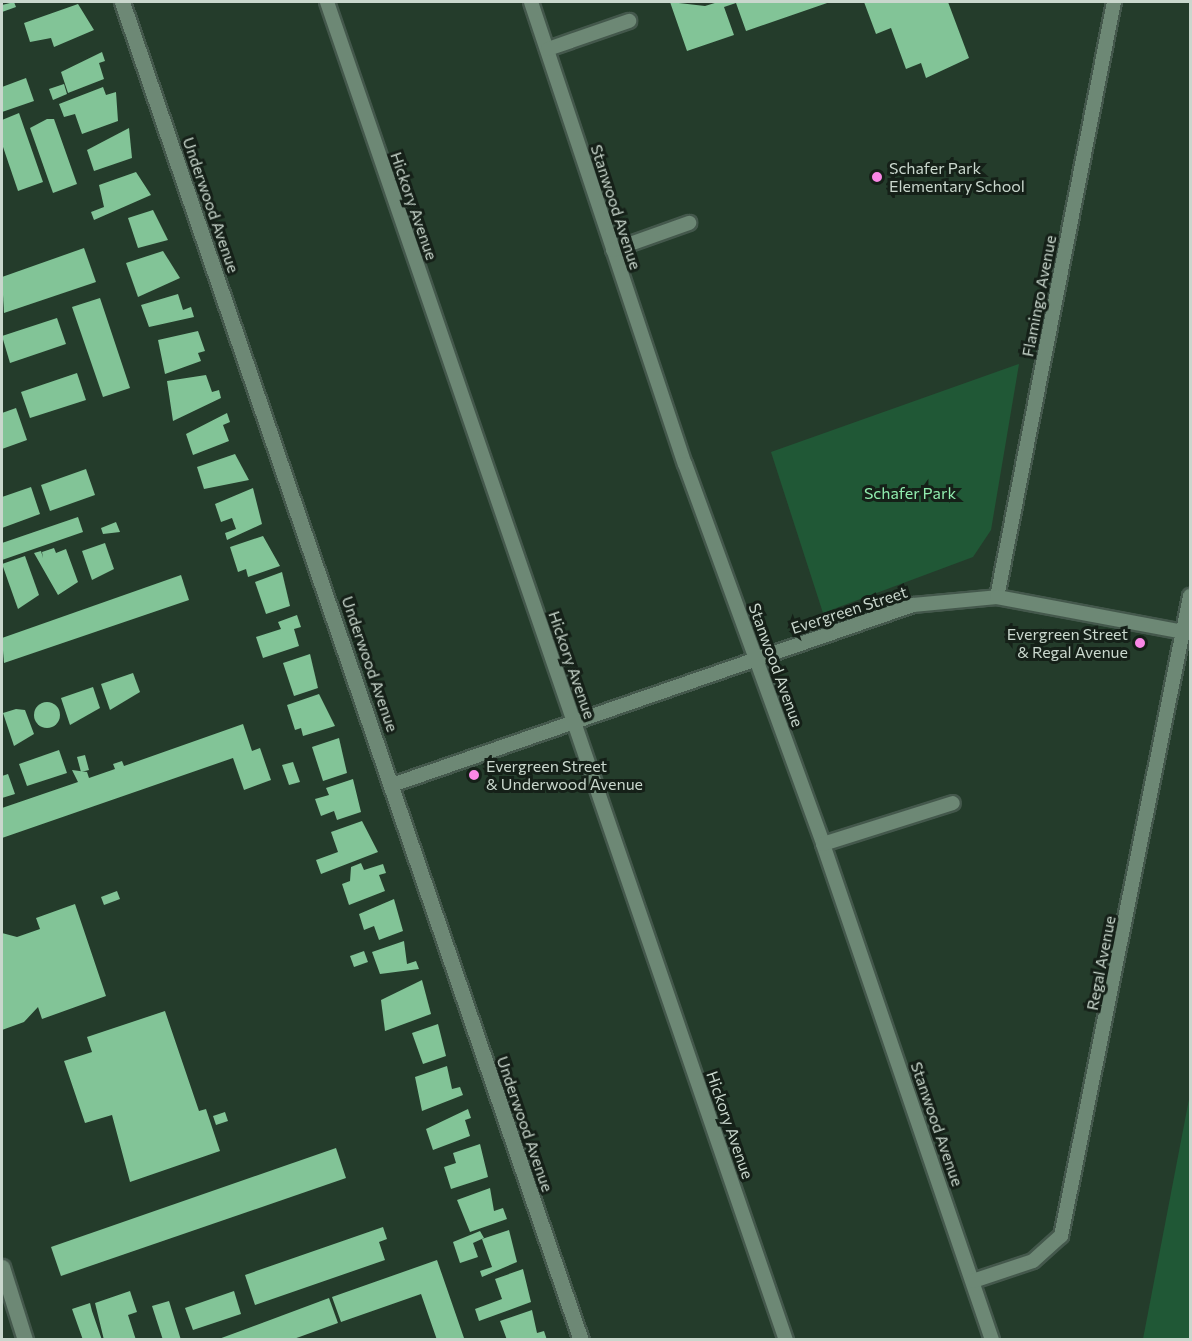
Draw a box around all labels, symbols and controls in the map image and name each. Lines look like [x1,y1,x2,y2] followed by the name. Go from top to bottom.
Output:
[179,135,243,275] street label: Underwood Avenue
[587,142,645,272] street label: Stanwood Avenue
[387,149,441,263] street label: Hickory Avenue
[889,158,1025,196] place label: Schafer Park Elementary School
[870,170,884,184] marker: Schafer Park Elementary School
[1018,234,1060,358] street label: Flamingo Avenue
[864,483,956,503] park label: Schafer Park
[788,582,910,638] street label: Evergreen Street
[338,594,402,734] street label: Underwood Avenue
[745,600,807,730] street label: Stanwood Avenue
[545,608,599,722] street label: Hickory Avenue
[1007,624,1128,662] place label: Evergreen Street & Regal Avenue
[1133,636,1147,650] marker: Evergreen Street & Regal Avenue
[486,756,643,794] place label: Evergreen Street & Underwood Avenue
[467,768,481,782] marker: Evergreen Street & Underwood Avenue
[1082,914,1120,1012] street label: Regal Avenue
[493,1054,557,1194] street label: Underwood Avenue
[907,1059,967,1189] street label: Stanwood Avenue
[703,1068,757,1182] street label: Hickory Avenue

